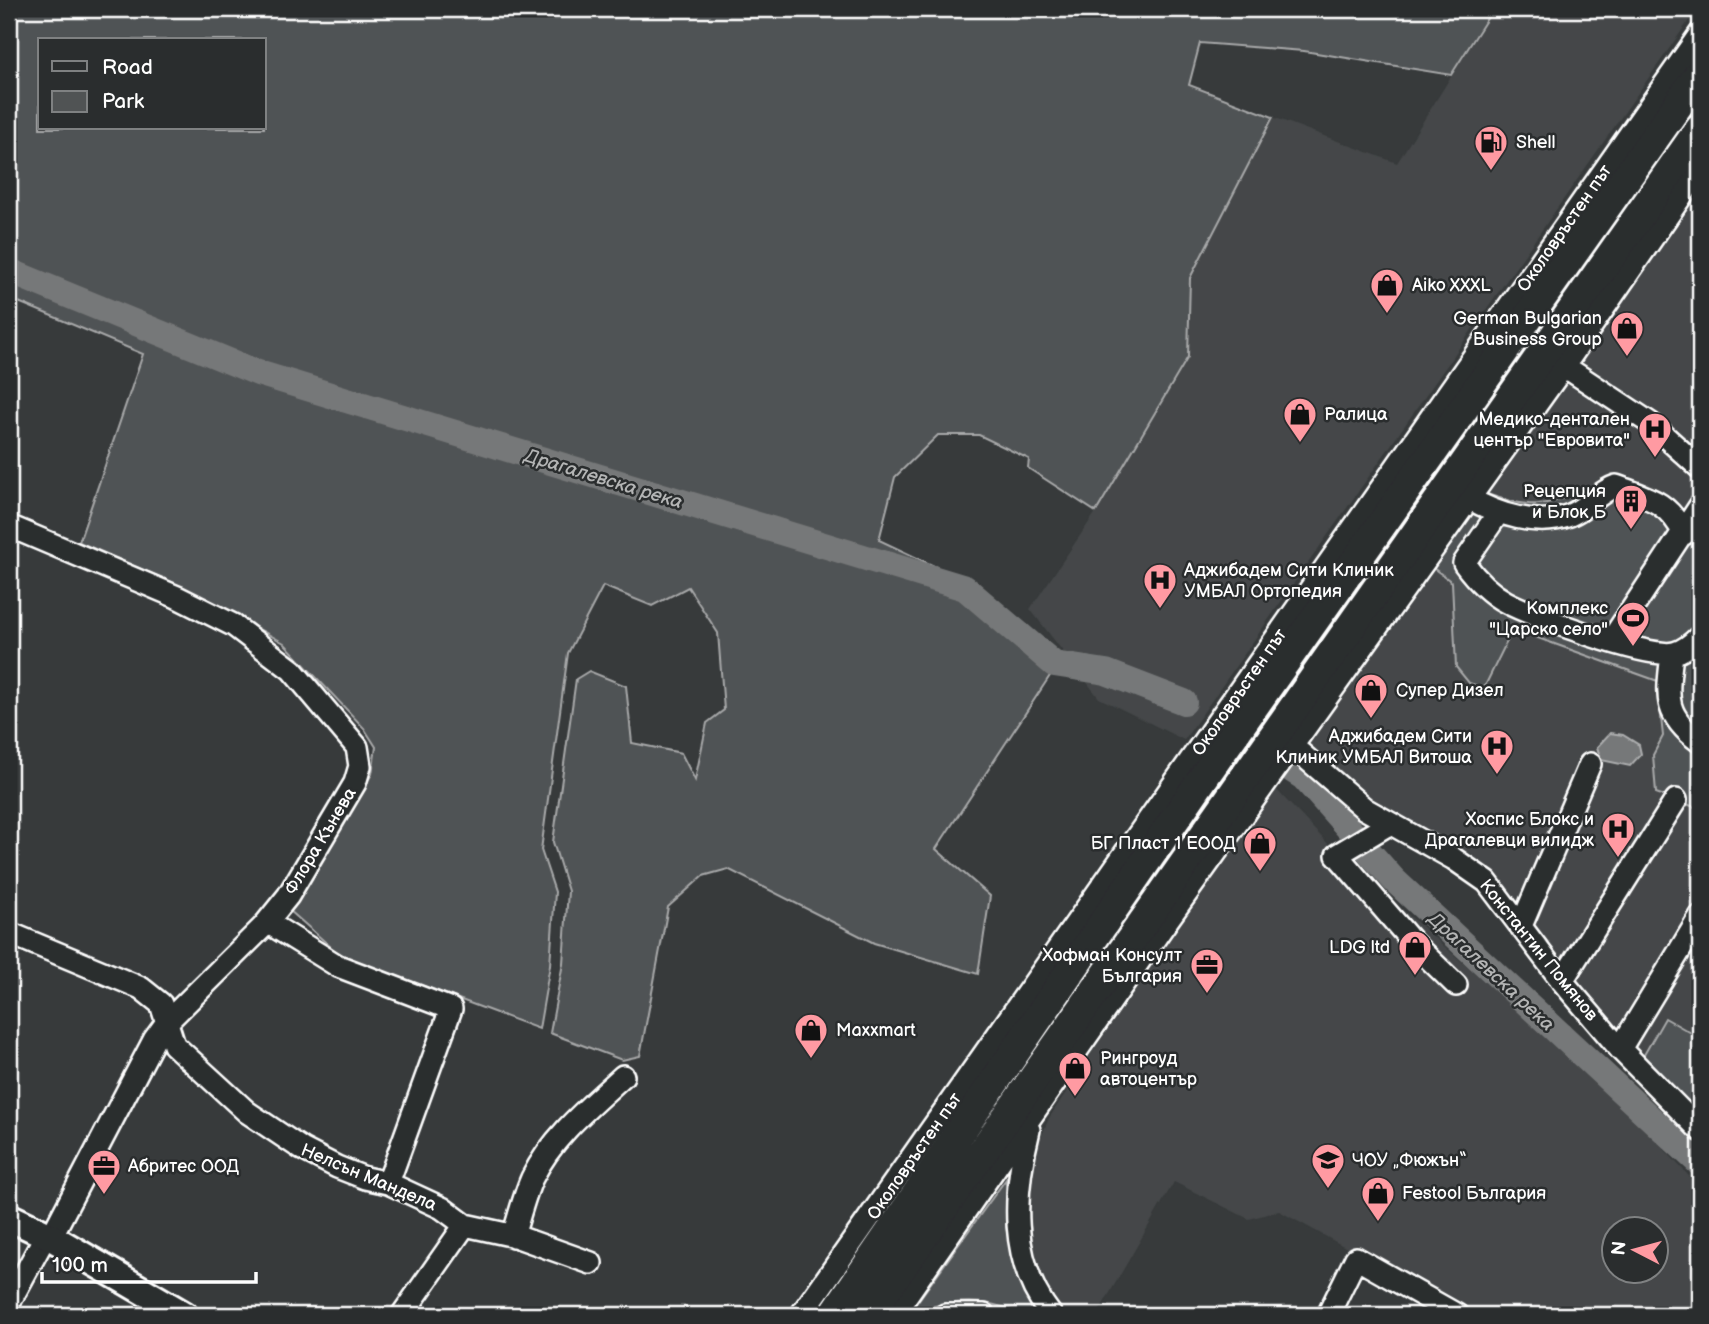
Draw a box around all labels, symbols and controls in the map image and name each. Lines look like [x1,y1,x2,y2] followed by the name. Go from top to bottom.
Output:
[38,38,266,130] legend
[102,55,153,80] text: Road
[102,89,145,114] text: Park
[1472,123,1510,172] fuel station icon: Shell
[1516,132,1556,153] place label: Shell
[1513,160,1616,296] street label: Околовръстен път
[1368,266,1406,315] shop icon: Aiko XXXL
[1412,275,1491,296] place label: Aiko XXXL
[1453,308,1602,350] place label: German Bulgarian Business Group
[1608,309,1646,358] shop icon: German Bulgarian Business Group
[1281,395,1319,444] shop icon: Ралица
[1324,404,1388,425] place label: Ралица
[1473,409,1630,451] place label: Медико-дентален център "Евровита"
[1636,410,1674,459] hospital icon: Медико-дентален център "Евровита"
[521,444,685,514] water label: Драгалевска река
[1523,481,1607,523] place label: Рецепция и Блок Б
[1612,482,1650,531] building icon: Рецепция и Блок Б
[1183,560,1394,602] place label: Аджибадем Сити Клиник УМБАЛ Ортопедия
[1141,561,1179,610] hospital icon: Аджибадем Сити Клиник УМБАЛ Ортопедия
[1489,598,1608,640] place label: Комплекс "Царско село"
[1614,599,1652,648] sports icon: Комплекс "Царско село"
[1188,624,1291,760] street label: Околовръстен път
[1352,671,1390,720] shop icon: Супер Дизел
[1396,680,1504,701] place label: Супер Дизел
[1276,726,1472,768] place label: Аджибадем Сити Клиник УМБАЛ Витоша
[1478,727,1516,776] hospital icon: Аджибадем Сити Клиник УМБАЛ Витоша
[280,784,361,899] street label: Флора Кънева
[1425,809,1594,851] place label: Хоспис Блокс и Драгалевци вилидж
[1599,810,1637,859] hospital icon: Хоспис Блокс и Драгалевци вилидж
[1241,824,1279,873] shop icon: БГ Пласт 1 ЕООД
[1091,833,1236,854] place label: БГ Пласт 1 ЕООД
[1475,875,1603,1026] street label: Константин Помянов
[1422,907,1559,1036] water label: Драгалевска река
[1396,928,1434,977] shop icon: LDG ltd
[1329,937,1390,958] place label: LDG ltd
[1042,945,1183,987] place label: Хофман Консулт България
[1188,946,1226,995] office icon: Хофман Консулт България
[792,1011,830,1060] shop icon: Maxxmart
[836,1020,916,1041] place label: Maxxmart
[1100,1048,1197,1090] place label: Рингроуд автоцентър
[1056,1049,1094,1098] shop icon: Рингроуд автоцентър
[863,1088,966,1224] street label: Околовръстен път
[298,1139,440,1216] street label: Нелсън Мандела
[1309,1141,1347,1190] school or university icon: ЧОУ „Фюжън“
[85,1147,123,1196] office icon: Абритес ООД
[1352,1150,1467,1171] place label: ЧОУ „Фюжън“
[127,1156,239,1177] place label: Абритес ООД
[1359,1174,1397,1223] shop icon: Festool България
[1402,1183,1546,1204] place label: Festool България
[1600,1216,1670,1286] north arrow
[42,1240,256,1284] scale bar
[1607,1240,1632,1257] text: N
[52,1253,108,1278] text: 100 m

